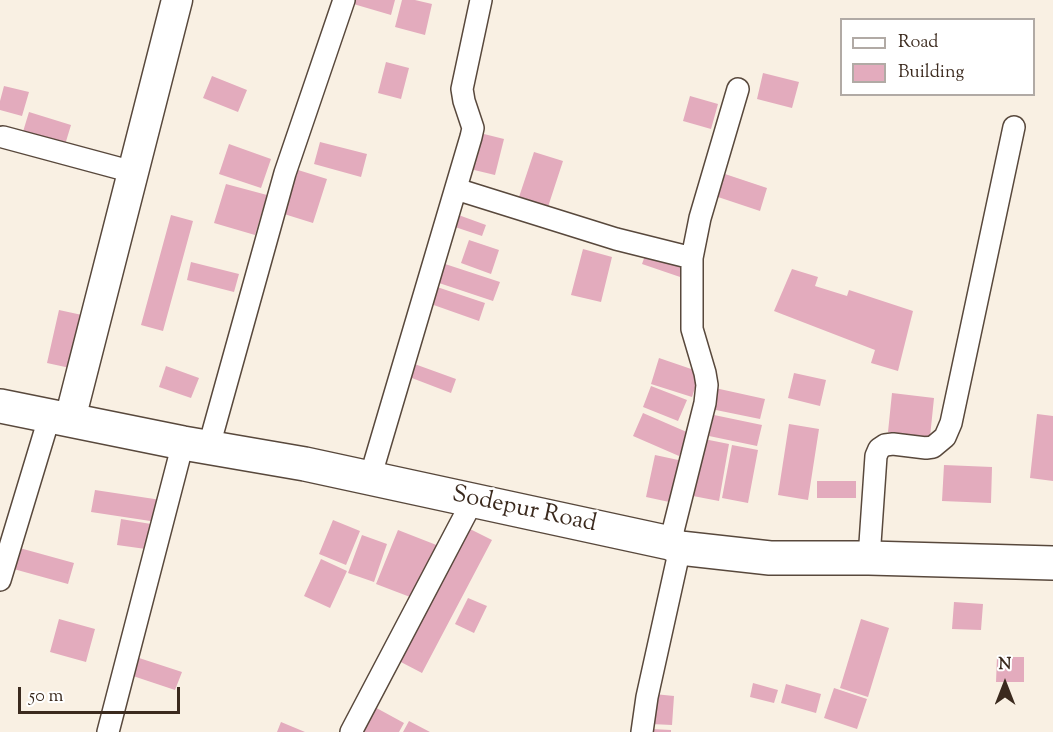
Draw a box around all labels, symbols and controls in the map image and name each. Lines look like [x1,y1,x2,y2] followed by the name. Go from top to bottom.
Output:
[840,18,1035,96] legend
[898,30,938,56] text: Road
[898,60,964,86] text: Building
[449,482,599,540] street label: Sodepur Road
[975,654,1035,714] north arrow
[999,654,1011,677] text: N
[21,675,183,713] scale bar
[29,684,63,710] text: 50 m

